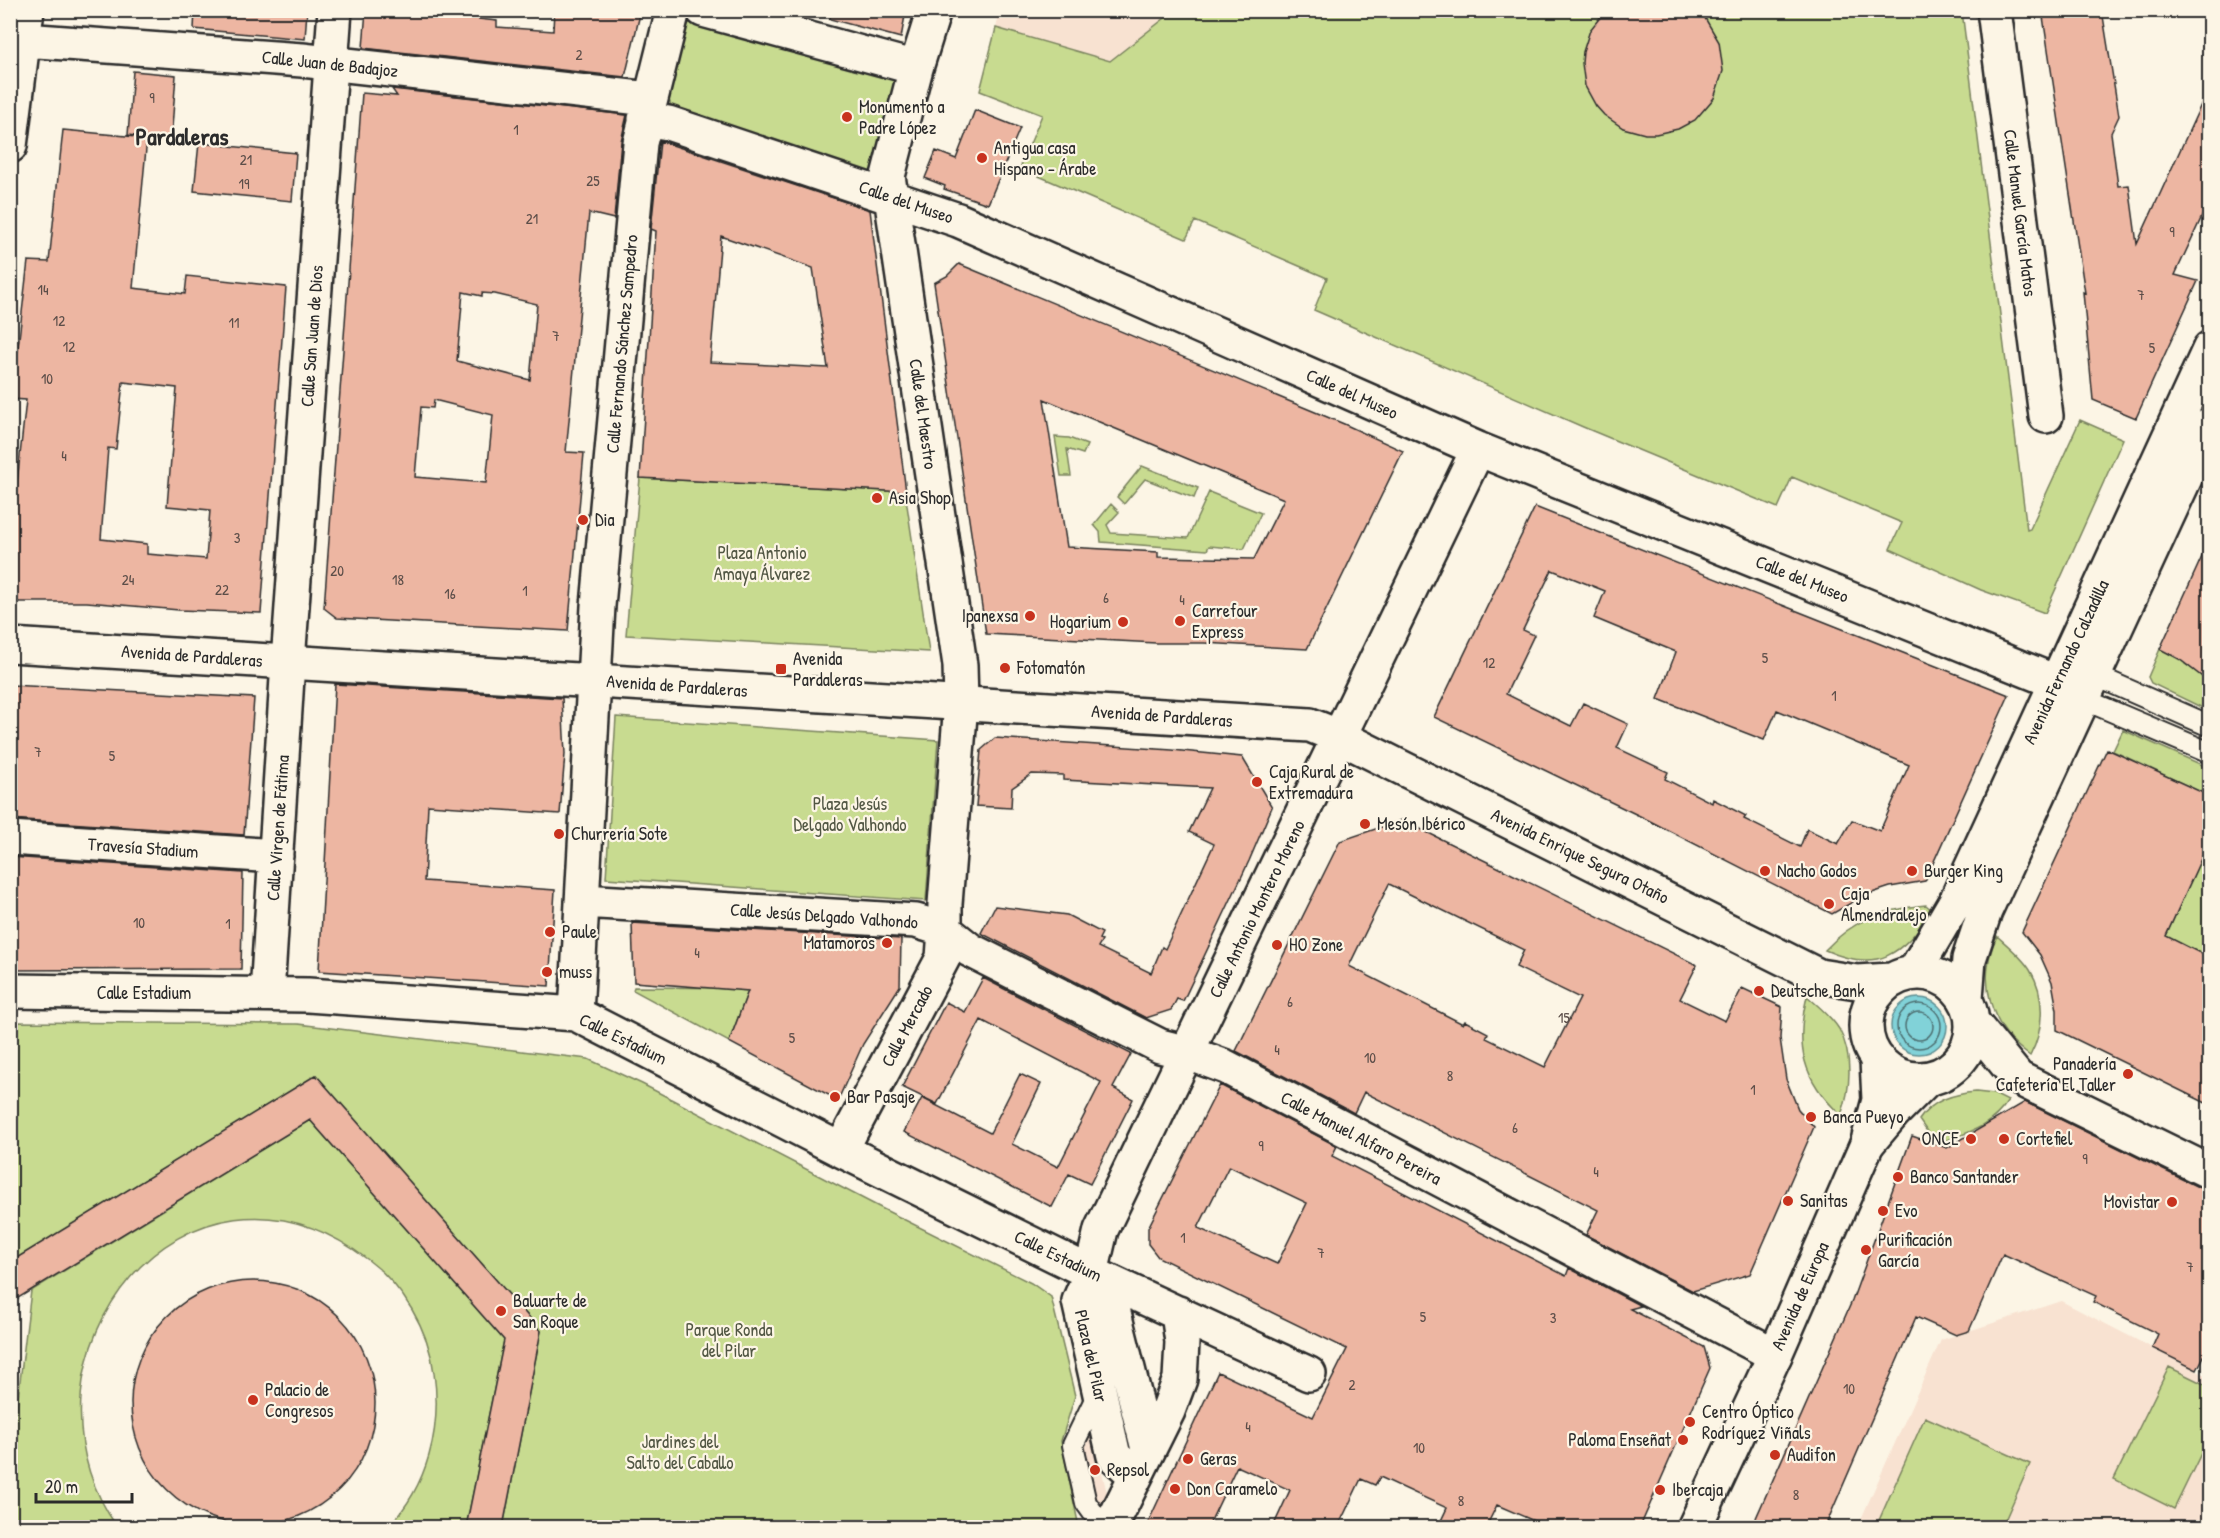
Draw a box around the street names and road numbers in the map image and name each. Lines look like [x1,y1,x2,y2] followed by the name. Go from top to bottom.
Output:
[261,44,400,83] street label: Calle Juan de Badajoz
[1998,128,2043,298] street label: Calle Manuel García Matos
[856,174,957,229] street label: Calle del Museo
[599,234,644,454] street label: Calle Fernando Sánchez Sampedro
[294,264,329,408] street label: Calle San Juan de Dios
[903,357,944,471] street label: Calle del Maestro
[1302,362,1402,425] street label: Calle del Museo
[1752,549,1852,609] street label: Calle del Museo
[2017,576,2115,748] street label: Avenida Fernando Calzadilla
[121,638,264,673] street label: Avenida de Pardaleras
[606,668,749,703] street label: Avenida de Pardaleras
[1091,698,1234,733] street label: Avenida de Pardaleras
[260,754,295,902] street label: Calle Virgen de Fátima
[1487,802,1673,909] street label: Avenida Enrique Segura Otaño
[1203,816,1311,1002] street label: Calle Antonio Montero Moreno
[87,831,199,864] street label: Travesía Stadium
[729,896,919,935] street label: Calle Jesús Delgado Valhondo
[97,980,191,1005] street label: Calle Estadium
[875,981,939,1071] street label: Calle Mercado
[575,1007,671,1071] street label: Calle Estadium
[1277,1085,1446,1191] street label: Calle Manuel Alfaro Pereira
[1010,1224,1106,1288] street label: Calle Estadium
[1765,1238,1835,1354] street label: Avenida de Europa
[1069,1307,1114,1405] street label: Plaza del Pilar

